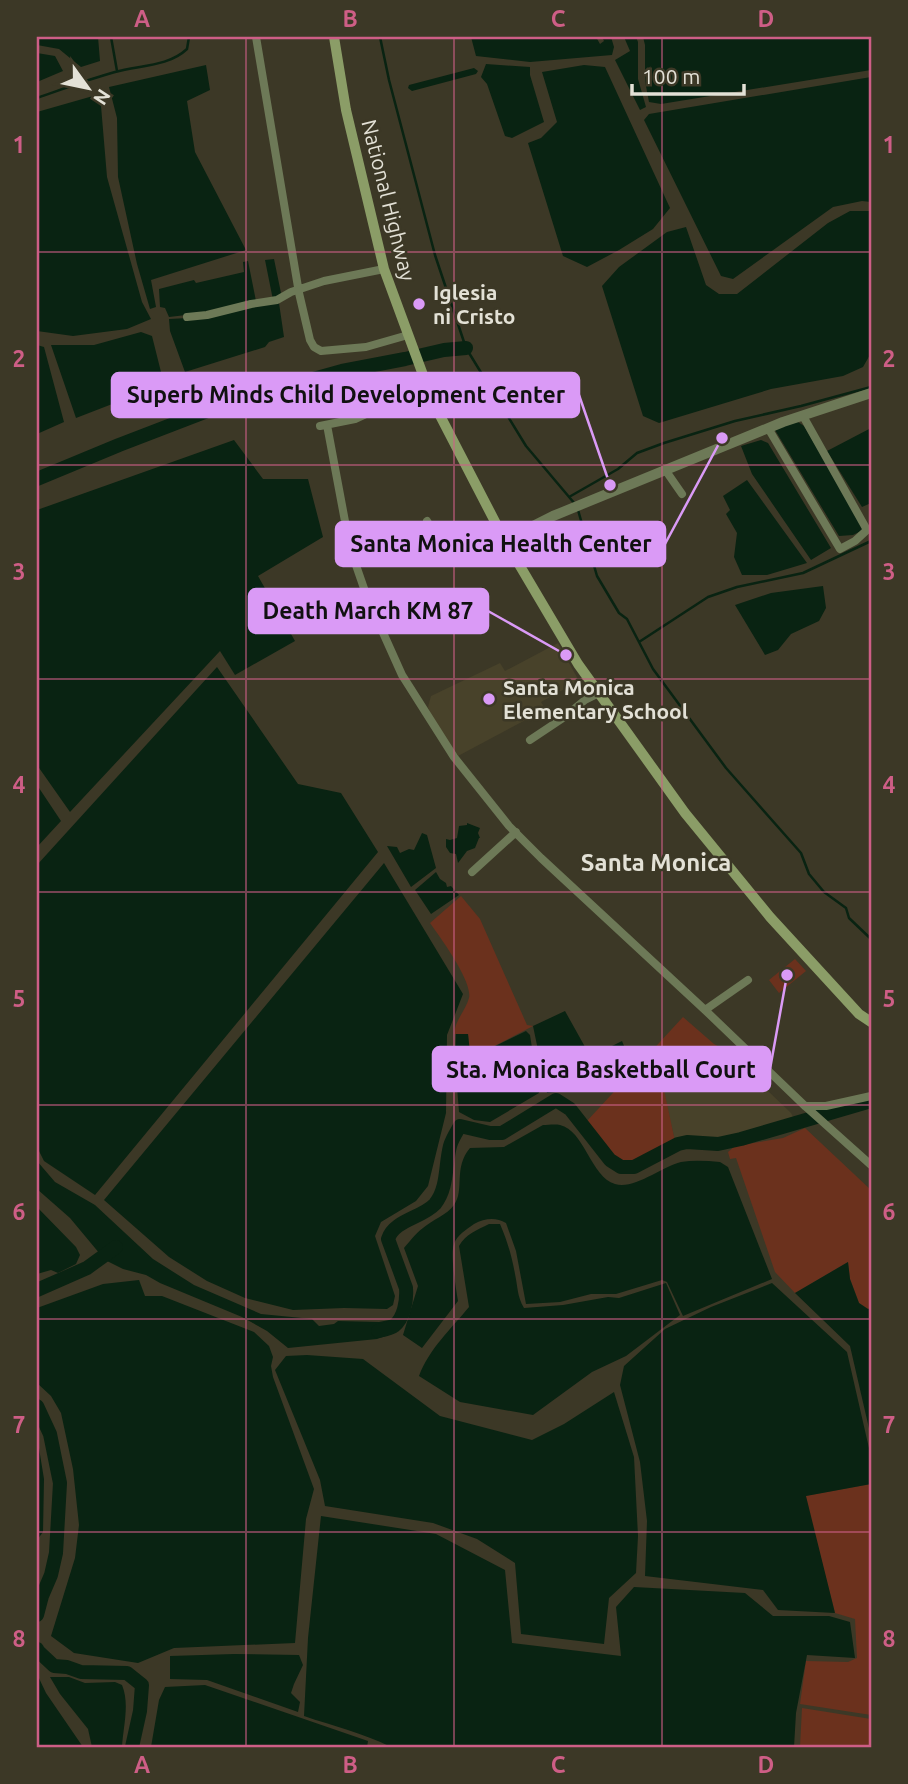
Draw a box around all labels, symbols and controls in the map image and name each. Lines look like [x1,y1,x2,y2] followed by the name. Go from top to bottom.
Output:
[134,6,150,31] text: A
[342,6,358,31] text: B
[551,6,566,31] text: C
[758,6,774,31] text: D
[52,52,122,122] north arrow
[632,52,744,96] scale bar
[642,64,700,88] text: 100 m
[89,85,115,109] text: N
[357,117,421,283] street label: National Highway
[13,132,25,157] text: 1
[883,132,895,157] text: 1
[433,280,515,328] place label: Iglesia ni Cristo
[411,296,427,312] marker: Iglesia ni Cristo
[13,346,25,371] text: 2
[883,346,895,371] text: 2
[112,373,579,417] callout: Superb Minds Child Development Center
[127,382,566,407] text: Superb Minds Child Development Center
[336,522,665,566] callout: Santa Monica Health Center
[350,531,652,556] text: Santa Monica Health Center
[13,559,25,584] text: 3
[883,559,895,584] text: 3
[249,589,488,633] callout: Death March KM 87
[263,598,473,623] text: Death March KM 87
[503,675,688,723] place label: Santa Monica Elementary School
[481,691,497,707] marker: Santa Monica Elementary School
[13,772,26,797] text: 4
[883,772,896,797] text: 4
[581,849,731,876] district label: Santa Monica
[13,986,25,1011] text: 5
[883,986,895,1011] text: 5
[433,1047,770,1091] callout: Sta. Monica Basketball Court
[446,1057,756,1082] text: Sta. Monica Basketball Court
[13,1199,26,1224] text: 6
[883,1199,896,1224] text: 6
[13,1412,25,1437] text: 7
[883,1412,895,1437] text: 7
[13,1626,25,1651] text: 8
[883,1626,895,1651] text: 8
[134,1752,150,1777] text: A
[342,1752,358,1777] text: B
[551,1752,566,1777] text: C
[758,1752,774,1777] text: D

